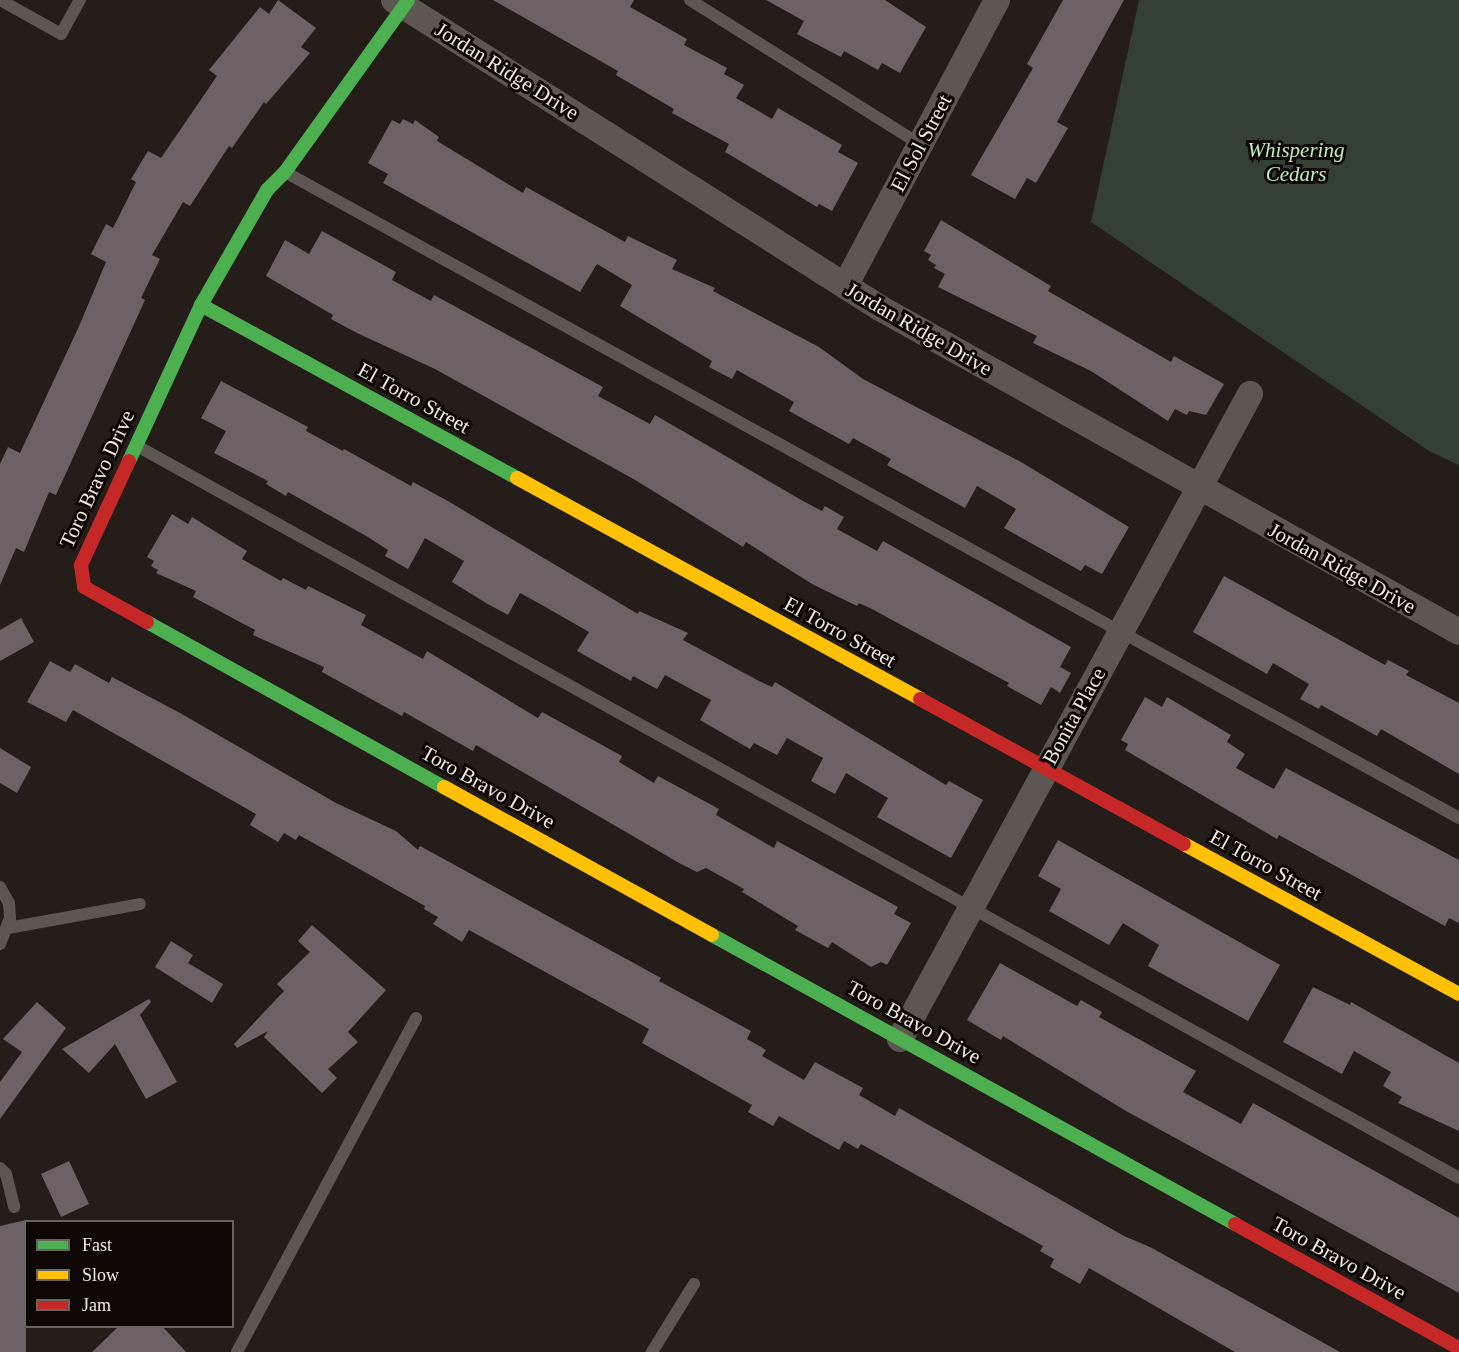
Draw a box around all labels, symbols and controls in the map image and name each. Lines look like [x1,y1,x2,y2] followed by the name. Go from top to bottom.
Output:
[431,17,583,125] street label: Jordan Ridge Drive
[885,90,957,196] street label: El Sol Street
[1248,137,1344,187] park label: Whispering Cedars
[841,277,997,381] street label: Jordan Ridge Drive
[353,357,475,439] street label: El Torro Street
[54,406,140,552] street label: Toro Bravo Drive
[1264,517,1420,619] street label: Jordan Ridge Drive
[779,591,901,673] street label: El Torro Street
[1037,663,1111,769] street label: Bonita Place
[417,740,559,834] street label: Toro Bravo Drive
[1205,824,1327,906] street label: El Torro Street
[843,975,985,1069] street label: Toro Bravo Drive
[1268,1211,1410,1305] street label: Toro Bravo Drive
[24,1220,234,1328] legend
[82,1235,112,1255] text: Fast
[82,1265,119,1285] text: Slow
[82,1295,111,1315] text: Jam

